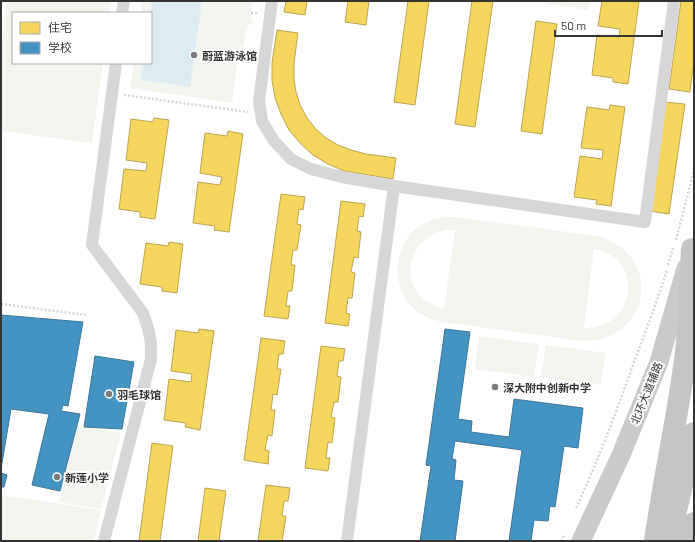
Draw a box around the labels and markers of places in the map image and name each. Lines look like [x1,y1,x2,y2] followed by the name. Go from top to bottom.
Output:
[202,49,257,62] place label: 蔚蓝游泳馆
[189,50,199,60] marker: 蔚蓝游泳馆
[503,381,591,394] place label: 深大附中创新中学
[490,382,500,392] marker: 深大附中创新中学
[117,388,161,401] place label: 羽毛球馆
[104,389,114,399] marker: 羽毛球馆
[65,471,109,484] place label: 新莲小学
[52,472,62,482] marker: 新莲小学

